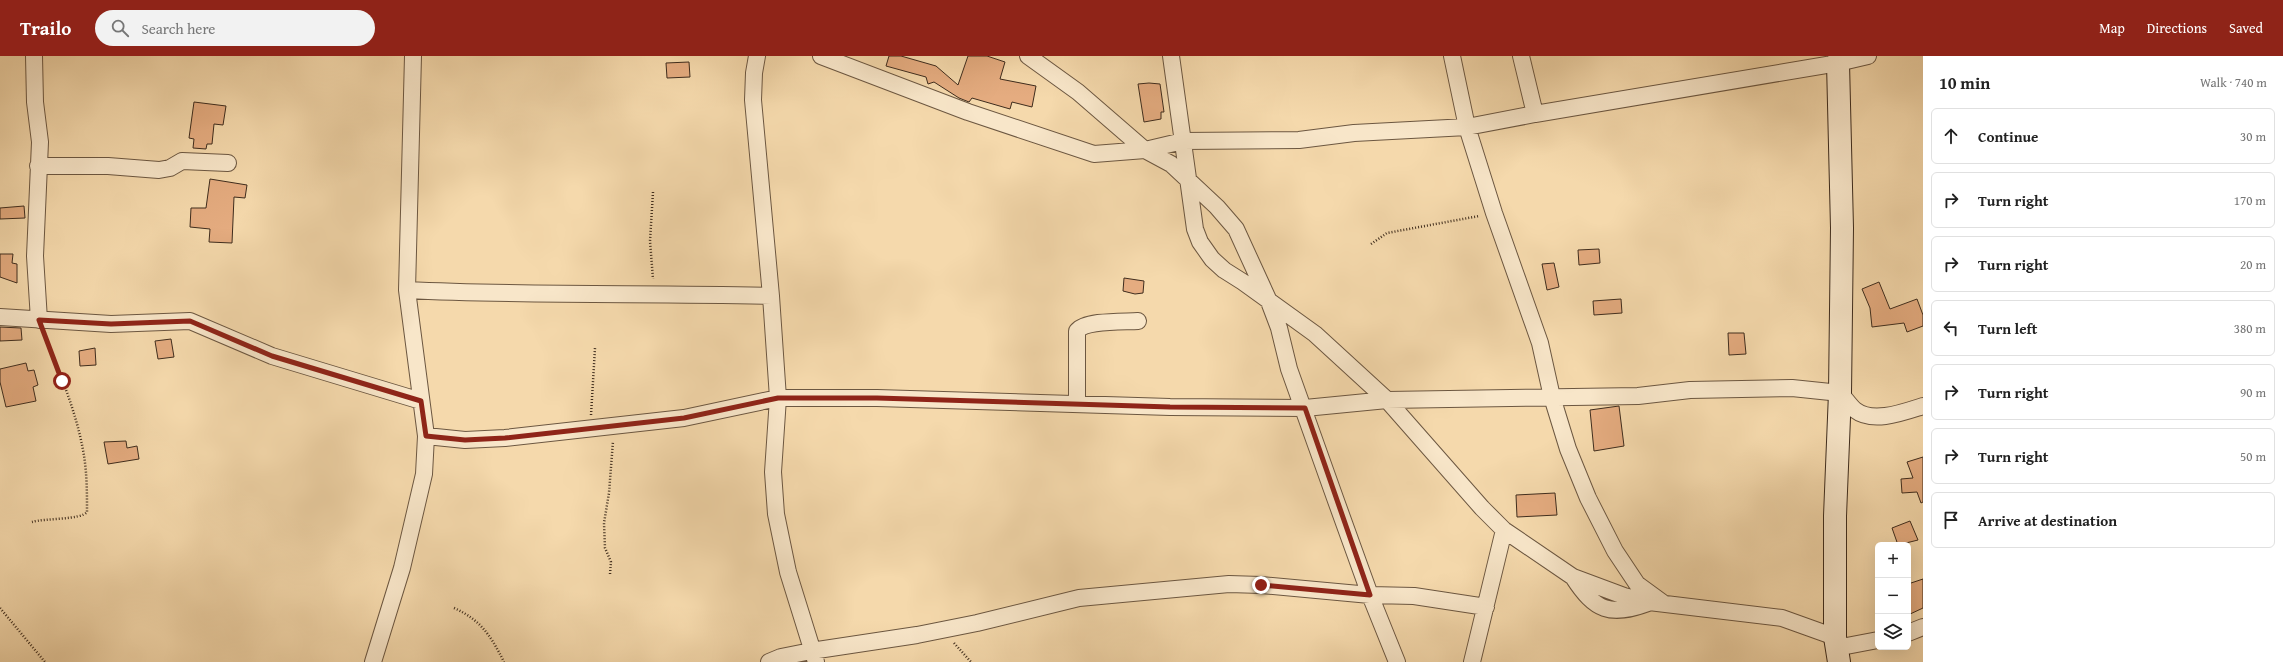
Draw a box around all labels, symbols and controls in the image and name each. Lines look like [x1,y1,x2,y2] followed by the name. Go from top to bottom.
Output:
[95,10,375,46] search box
[20,14,71,42] text: Trailo
[109,17,131,39] icon: search
[141,18,215,39] text: Search here
[2099,18,2125,38] text: Map
[2147,18,2207,38] text: Directions
[2229,18,2263,38] text: Saved
[1939,70,1990,95] text: 10 min
[2200,73,2267,92] text: Walk · 740 m
[1940,125,1962,147] icon: ahead
[1978,126,2039,147] text: Continue
[2240,127,2266,146] text: 30 m
[1940,189,1962,211] icon: right
[1978,190,2049,211] text: Turn right
[2234,191,2266,210] text: 170 m
[1940,253,1962,275] icon: right
[1978,254,2049,275] text: Turn right
[2240,255,2266,274] text: 20 m
[1940,317,1962,339] icon: left
[1978,318,2037,339] text: Turn left
[2234,319,2266,338] text: 380 m
[53,372,71,390] route start
[1940,381,1962,403] icon: right
[1978,382,2049,403] text: Turn right
[2240,383,2266,402] text: 90 m
[1940,445,1962,467] icon: right
[1978,446,2049,467] text: Turn right
[2240,447,2266,466] text: 50 m
[1940,509,1962,531] icon: arrive
[1978,510,2117,531] text: Arrive at destination
[1875,542,1911,650] map controls
[1875,542,1911,578] button: +
[1252,576,1270,594] route end
[1875,578,1911,614] button: −
[1875,614,1911,650] button: layers

